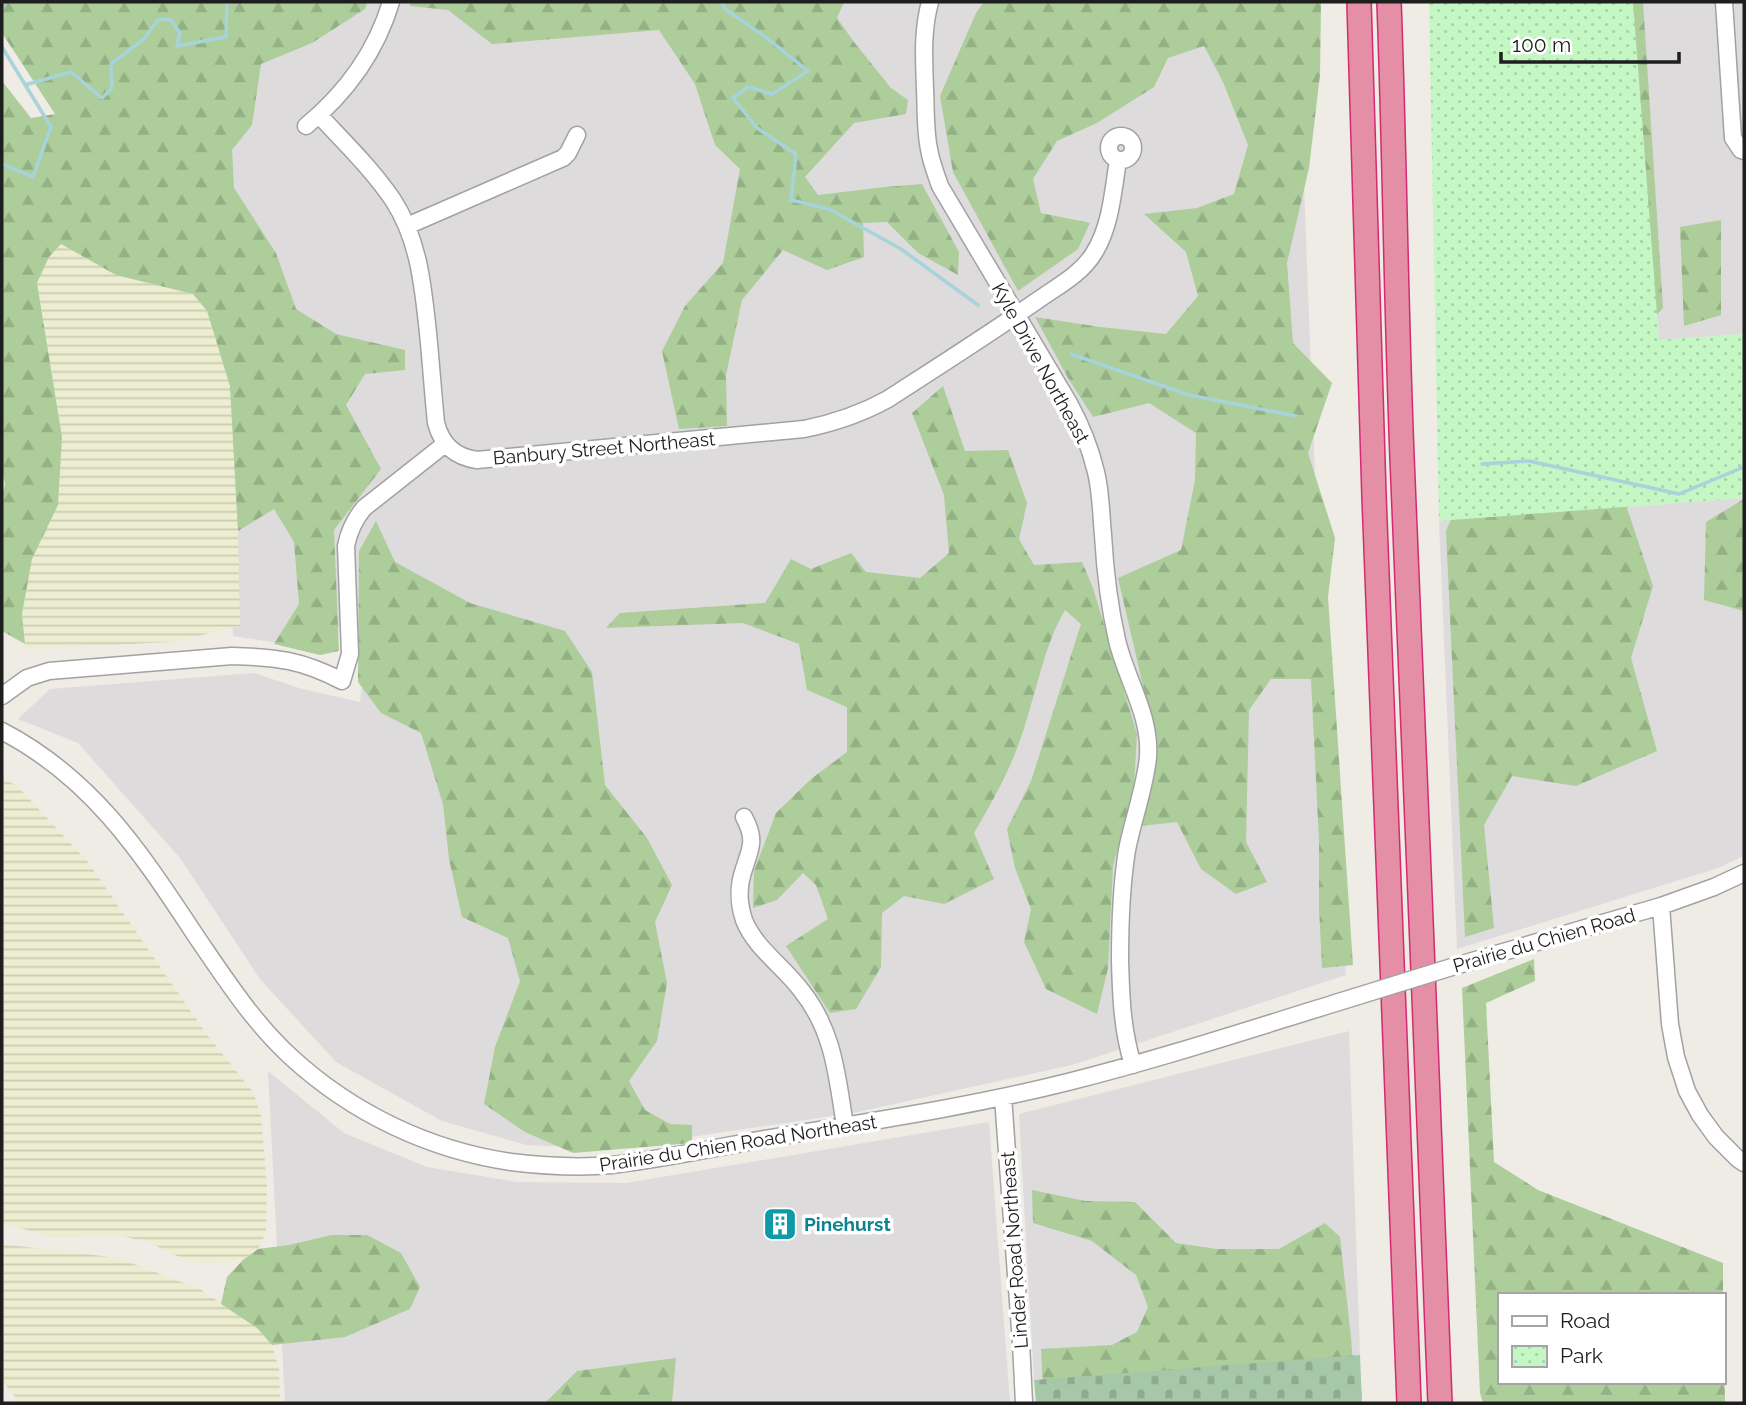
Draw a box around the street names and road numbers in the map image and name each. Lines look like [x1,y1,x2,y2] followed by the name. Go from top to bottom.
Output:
[988,279,1095,448] street label: Kyle Drive Northeast
[492,427,717,469] street label: Banbury Street Northeast
[1450,903,1638,977] street label: Prairie du Chien Road
[598,1110,879,1176] street label: Prairie du Chien Road Northeast
[996,1150,1032,1349] street label: Linder Road Northeast

